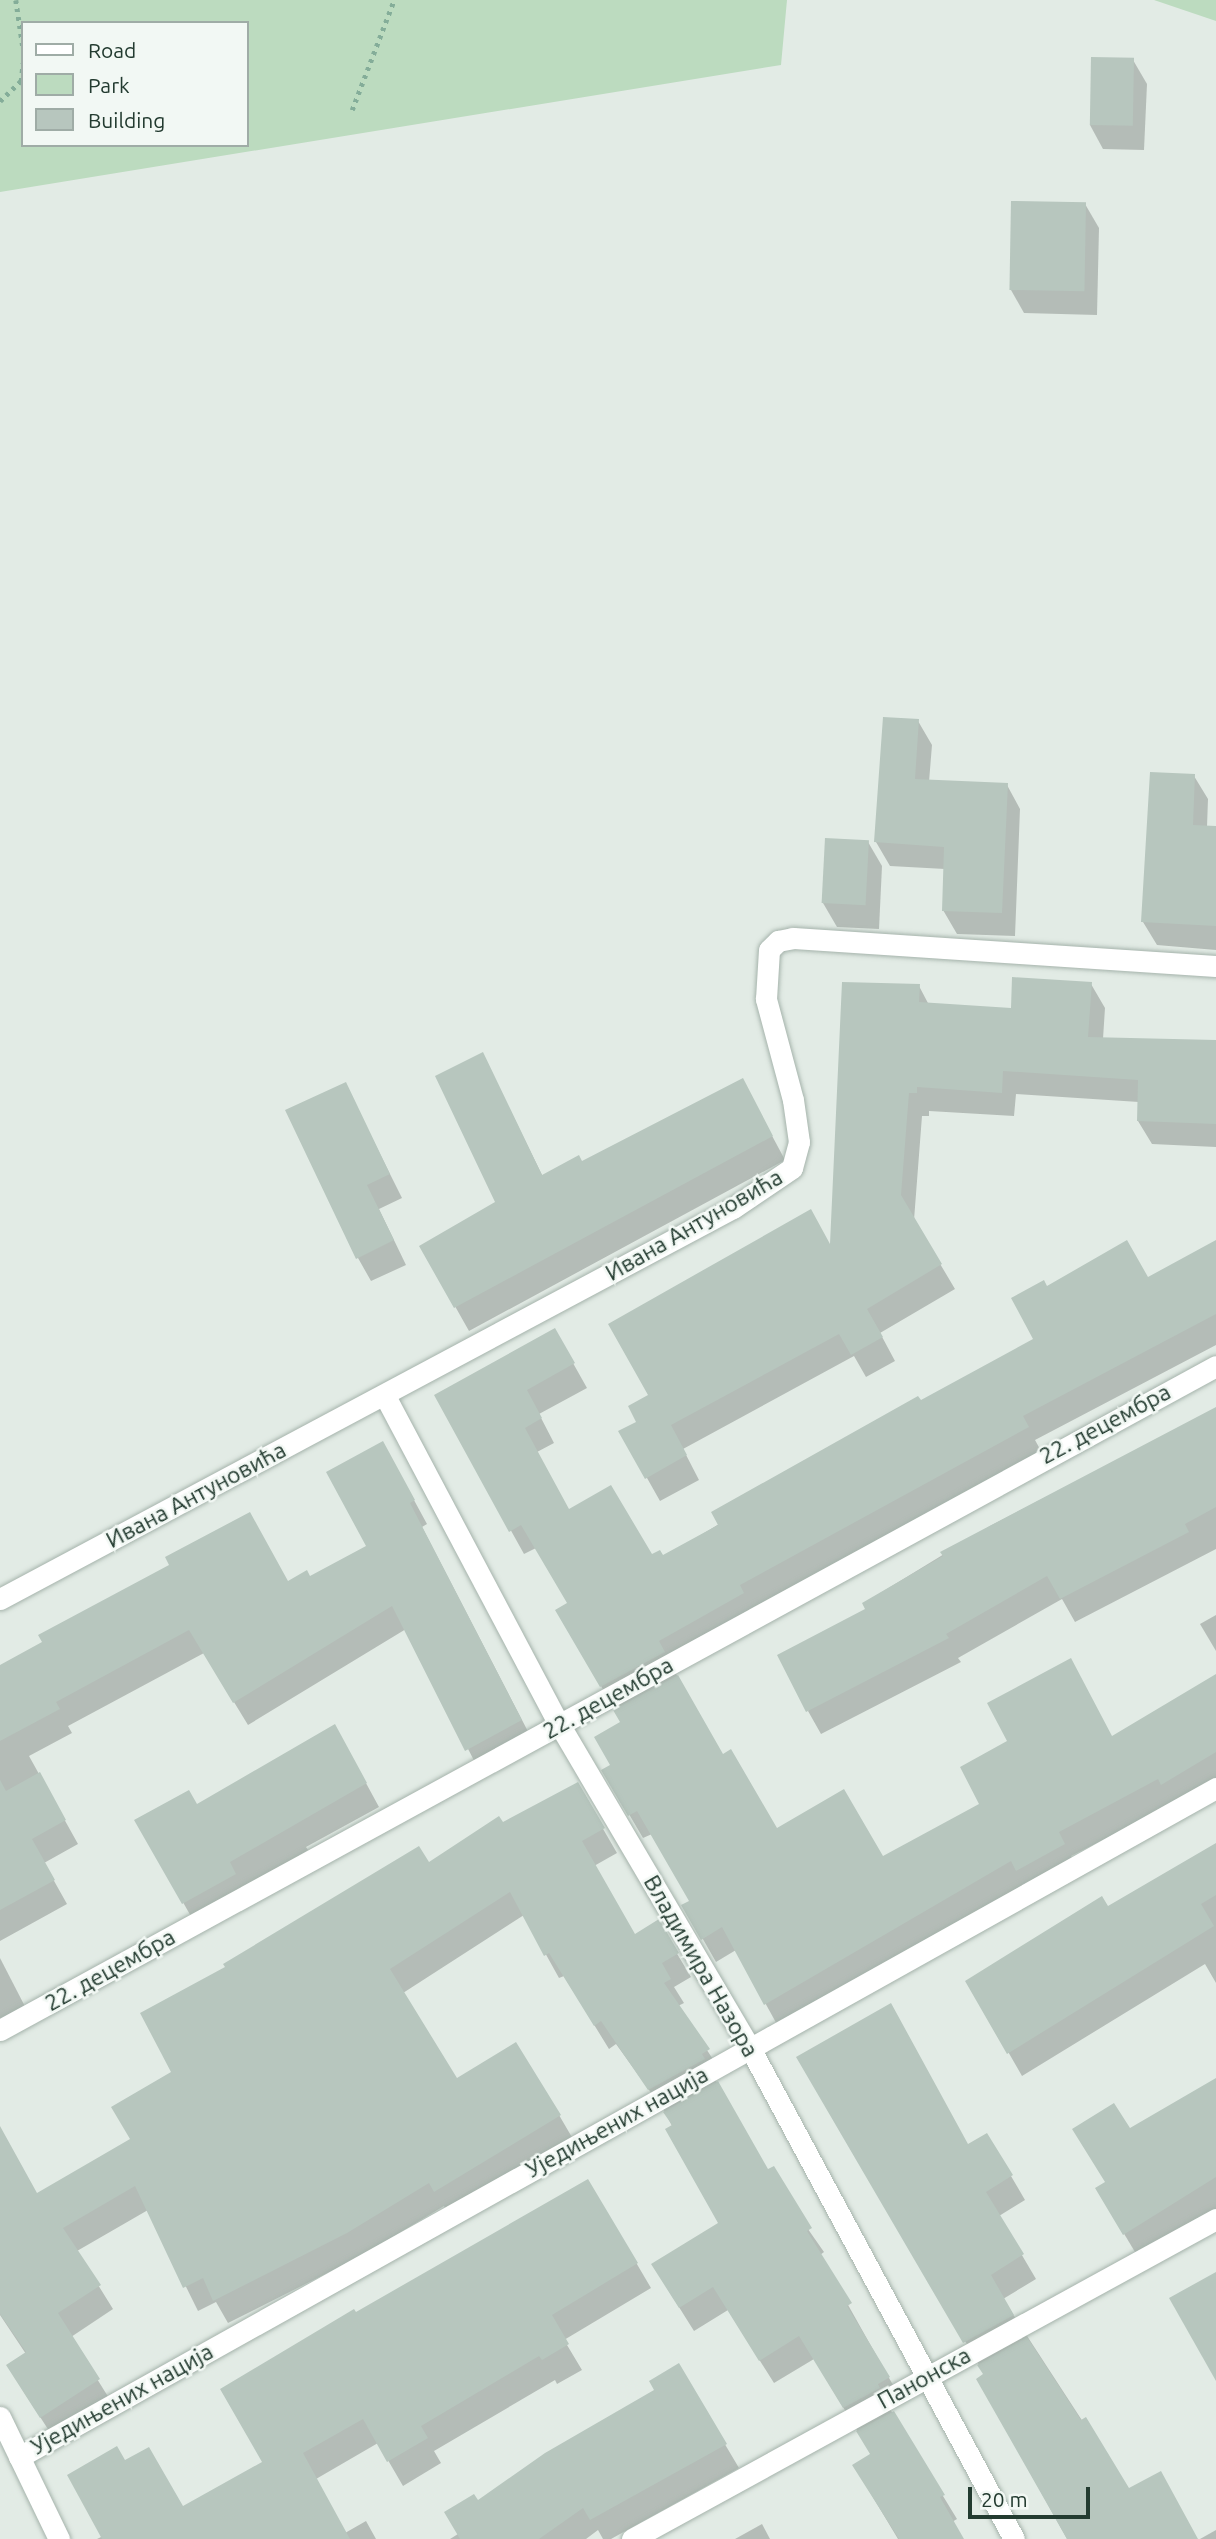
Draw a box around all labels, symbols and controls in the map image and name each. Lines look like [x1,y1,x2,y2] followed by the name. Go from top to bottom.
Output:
[21,21,248,147] legend
[88,38,136,62] text: Road
[88,73,130,97] text: Park
[88,108,165,132] text: Building
[601,1163,787,1287] street label: Ивана Антуновића
[1035,1378,1175,1470] street label: 22. децембра
[101,1436,291,1554] street label: Ивана Антуновића
[538,1651,678,1745] street label: 22. децембра
[638,1870,764,2062] street label: Владимира Назора
[40,1923,180,2017] street label: 22. децембра
[521,2060,713,2184] street label: Уједињених нација
[26,2337,218,2461] street label: Уједињених нација
[873,2341,975,2415] street label: Панонска
[971,2472,1094,2516] scale bar
[981,2487,1028,2511] text: 20 m

